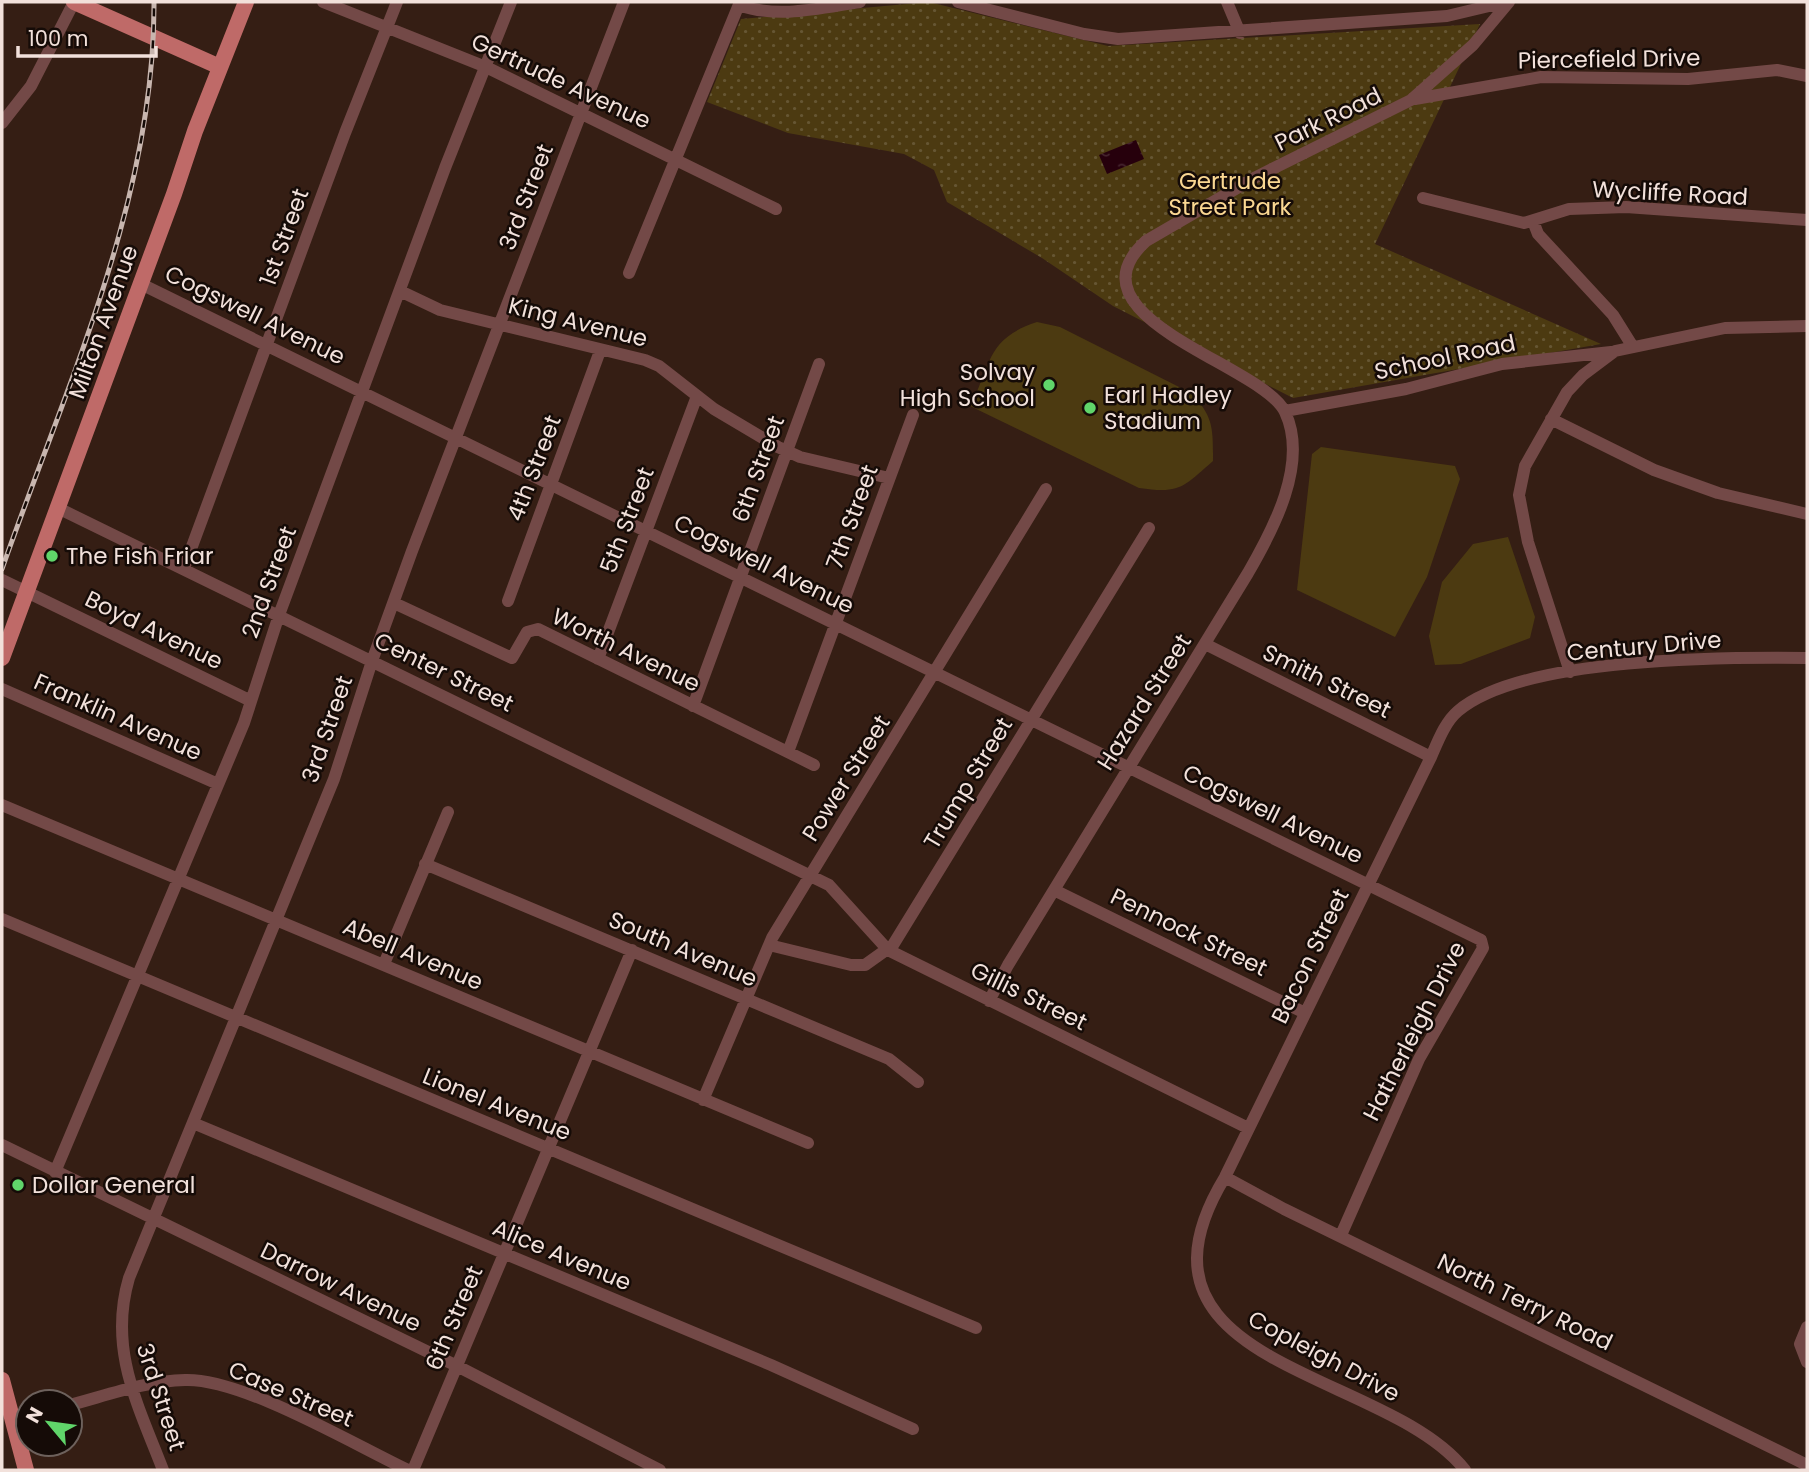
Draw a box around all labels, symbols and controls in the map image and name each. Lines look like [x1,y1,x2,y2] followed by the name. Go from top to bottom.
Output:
[18,14,156,58] scale bar
[28,24,88,53] text: 100 m
[466,25,656,137] street label: Gertrude Avenue
[1517,41,1701,77] street label: Piercefield Drive
[1269,79,1387,159] street label: Park Road
[491,139,561,255] street label: 3rd Street
[1169,165,1292,223] park label: Gertrude Street Park
[1591,173,1749,213] street label: Wycliffe Road
[252,184,316,290] street label: 1st Street
[60,241,146,403] street label: Milton Avenue
[159,257,351,373] street label: Cogswell Avenue
[505,289,651,355] street label: King Avenue
[1372,326,1518,388] street label: School Road
[900,356,1035,414] place label: Solvay High School
[1041,377,1057,393] marker: Solvay High School
[1104,379,1232,437] place label: Earl Hadley Stadium
[1082,400,1098,416] marker: Earl Hadley Stadium
[499,410,569,526] street label: 4th Street
[724,411,792,527] street label: 6th Street
[818,460,886,574] street label: 7th Street
[592,462,662,578] street label: 5th Street
[668,506,860,622] street label: Cogswell Avenue
[234,522,304,642] street label: 2nd Street
[66,540,214,572] place label: The Fish Friar
[44,548,60,564] marker: The Fish Friar
[80,583,228,677] street label: Boyd Avenue
[546,600,706,700] street label: Worth Avenue
[1565,623,1723,669] street label: Century Drive
[369,624,519,720] street label: Center Street
[1089,628,1199,776] street label: Hazard Street
[1257,636,1397,726] street label: Smith Street
[29,666,207,768] street label: Franklin Avenue
[294,671,360,787] street label: 3rd Street
[794,709,898,847] street label: Power Street
[916,711,1020,855] street label: Trump Street
[1177,756,1369,872] street label: Cogswell Avenue
[1105,880,1273,984] street label: Pennock Street
[1263,883,1357,1029] street label: Bacon Street
[604,903,762,995] street label: South Avenue
[338,910,488,998] street label: Abell Avenue
[1355,936,1473,1126] street label: Hatherleigh Drive
[965,954,1093,1038] street label: Gillis Street
[418,1060,576,1148] street label: Lionel Avenue
[32,1169,195,1201] place label: Dollar General
[10,1177,26,1193] marker: Dollar General
[488,1211,636,1299] street label: Alice Avenue
[255,1234,427,1340] street label: Darrow Avenue
[1432,1246,1618,1358] street label: North Terry Road
[418,1261,490,1375] street label: 6th Street
[1242,1303,1406,1409] street label: Copleigh Drive
[129,1339,193,1455] street label: 3rd Street
[224,1353,358,1435] street label: Case Street
[14,1388,84,1458] north arrow
[19,1402,50,1428] text: N

